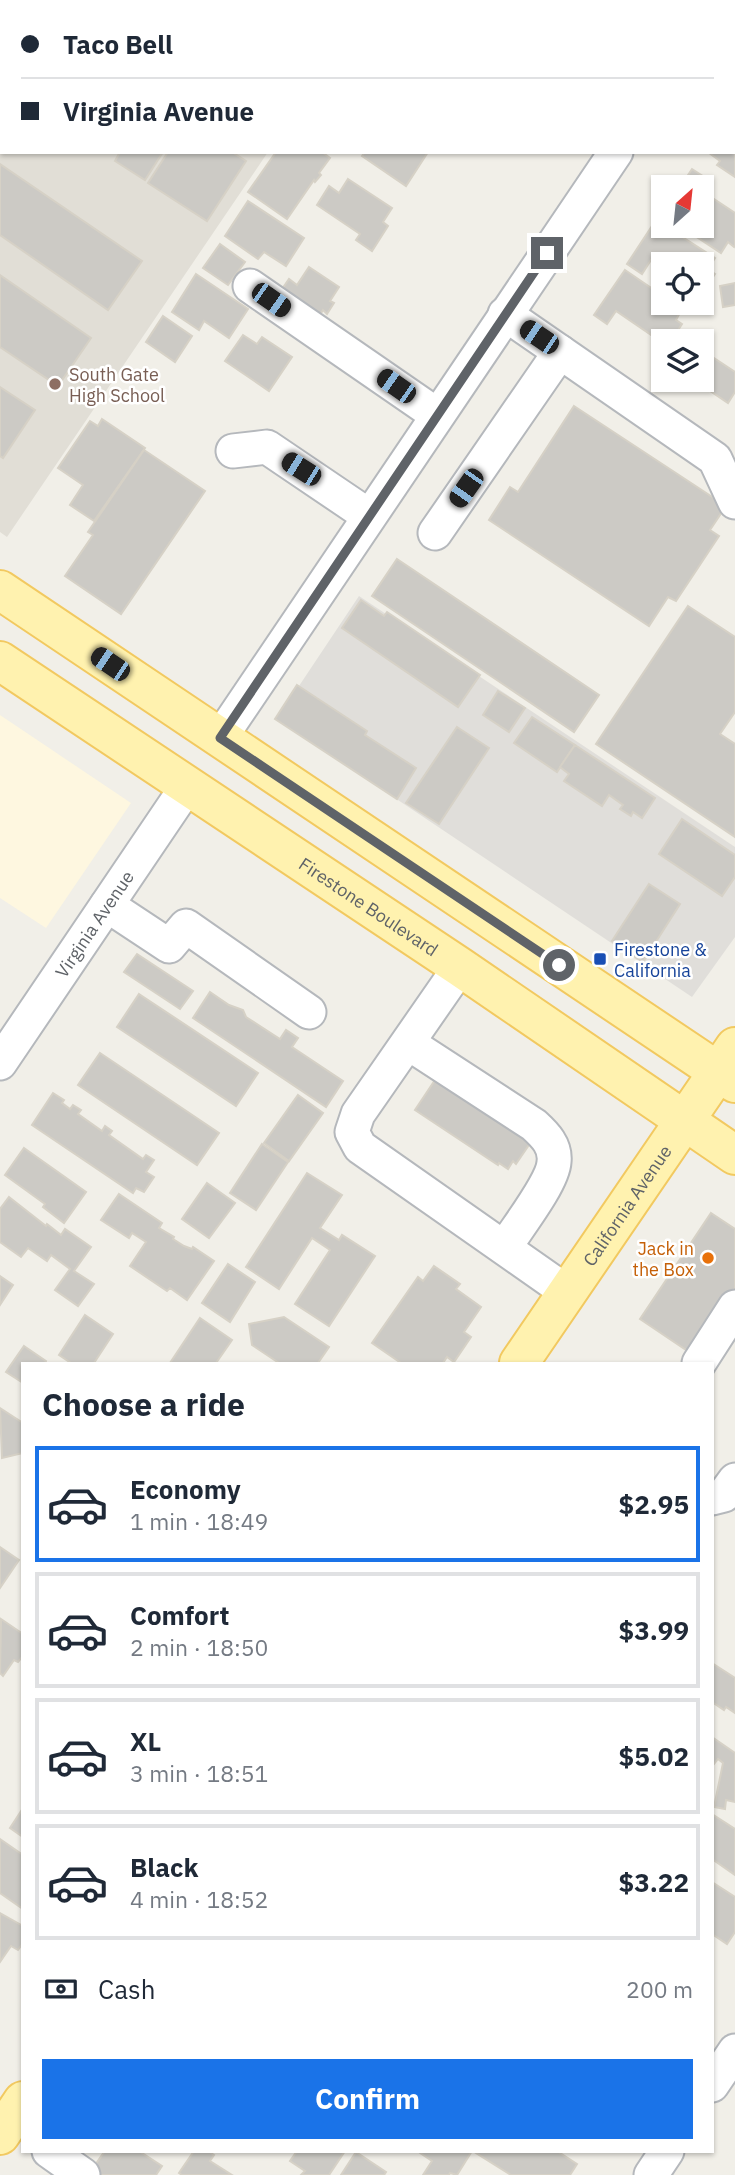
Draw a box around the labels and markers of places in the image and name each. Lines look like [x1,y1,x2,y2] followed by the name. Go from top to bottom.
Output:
[69,363,165,407] place label: South Gate High School
[47,376,63,392] marker: South Gate High School
[614,938,707,982] place label: Firestone & California
[592,951,608,967] marker: Firestone & California
[633,1237,694,1281] place label: Jack in the Box
[700,1250,716,1266] marker: Jack in the Box

